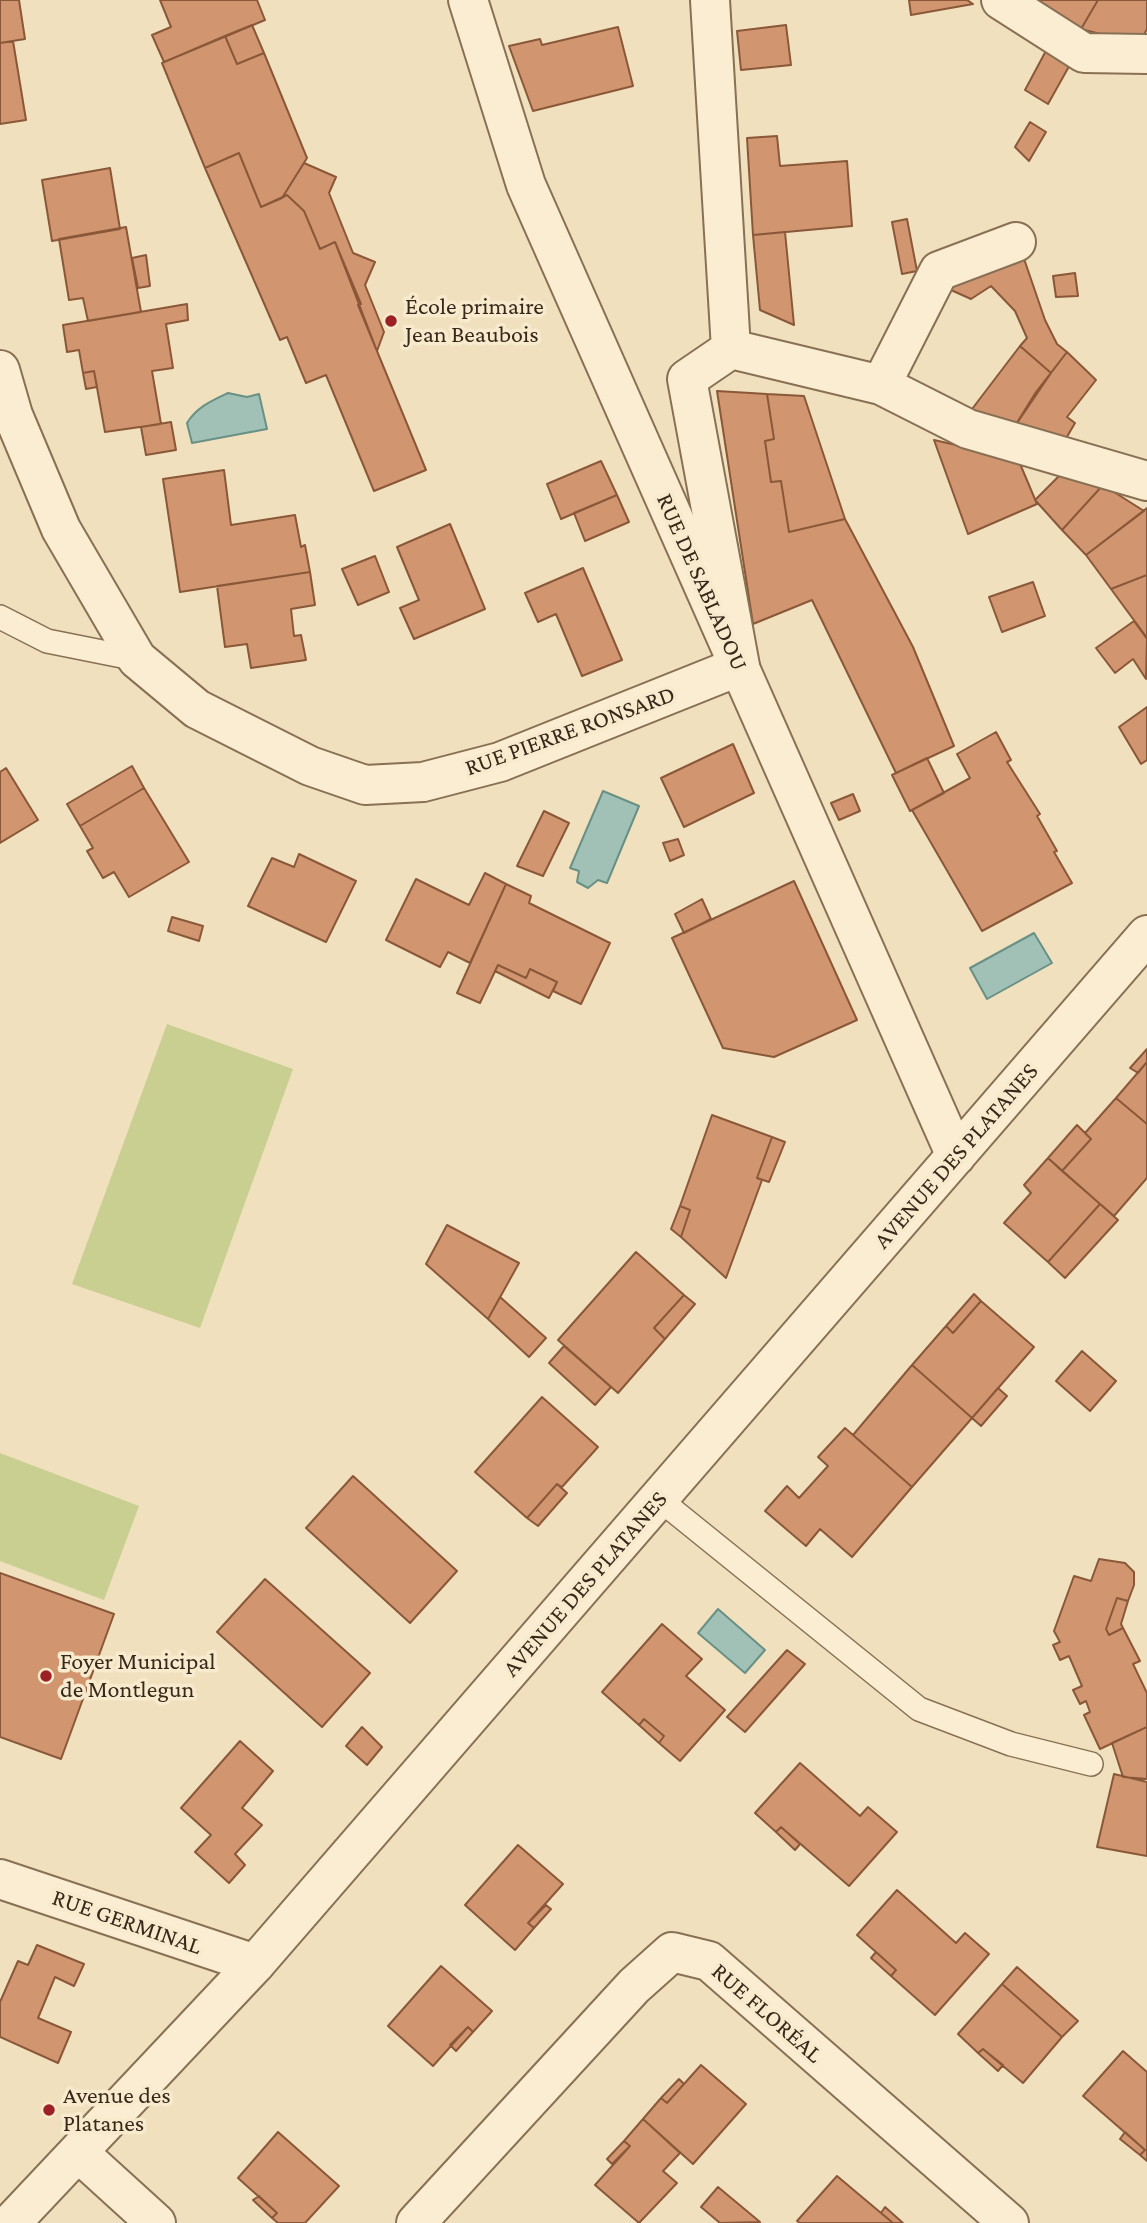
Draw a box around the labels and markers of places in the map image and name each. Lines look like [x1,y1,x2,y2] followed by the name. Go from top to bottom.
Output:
[405,293,544,349] place label: École primaire Jean Beaubois
[383,313,399,329] marker: École primaire Jean Beaubois
[60,1648,216,1704] place label: Foyer Municipal de Montlegun
[38,1668,54,1684] marker: Foyer Municipal de Montlegun
[63,2082,171,2138] place label: Avenue des Platanes
[41,2102,57,2118] marker: Avenue des Platanes

